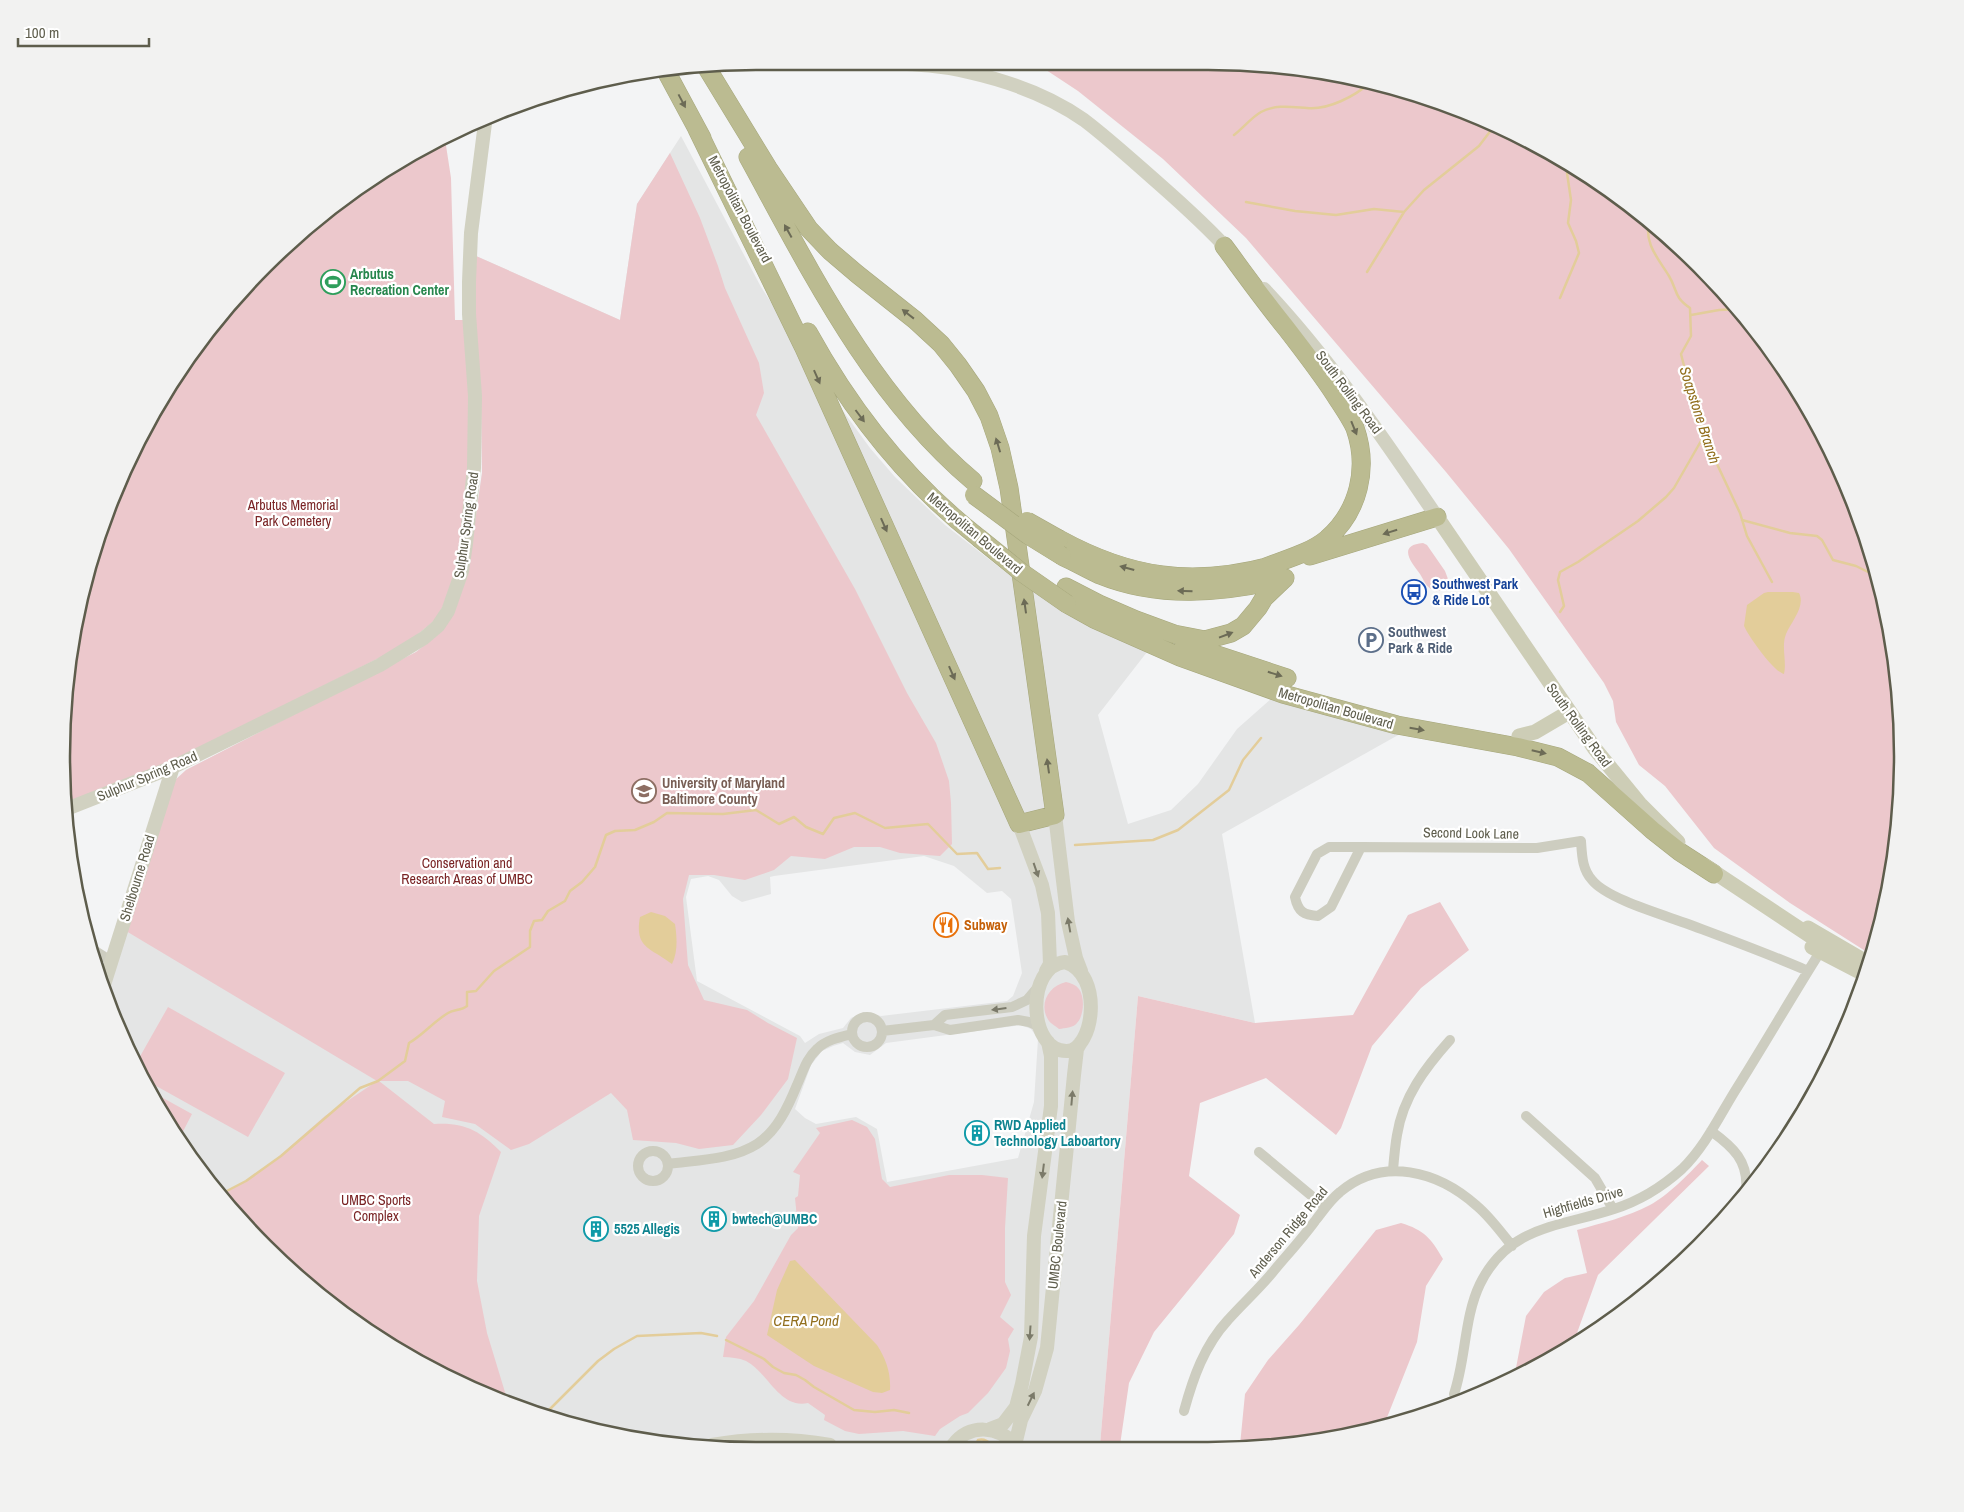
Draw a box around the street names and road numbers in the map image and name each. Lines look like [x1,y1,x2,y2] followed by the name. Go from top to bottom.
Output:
[704,152,776,266] street label: Metropolitan Boulevard
[1312,347,1386,437] street label: South Rolling Road
[450,471,482,579] street label: Sulphur Spring Road
[924,488,1026,578] street label: Metropolitan Boulevard
[1542,679,1616,771] street label: South Rolling Road
[1276,683,1396,733] street label: Metropolitan Boulevard
[94,747,200,805] street label: Sulphur Spring Road
[1423,823,1519,843] street label: Second Look Lane
[115,833,159,923] street label: Shelbourne Road
[1541,1182,1625,1222] street label: Highfields Drive
[1244,1183,1331,1282] street label: Anderson Ridge Road
[1043,1200,1071,1290] street label: UMBC Boulevard

